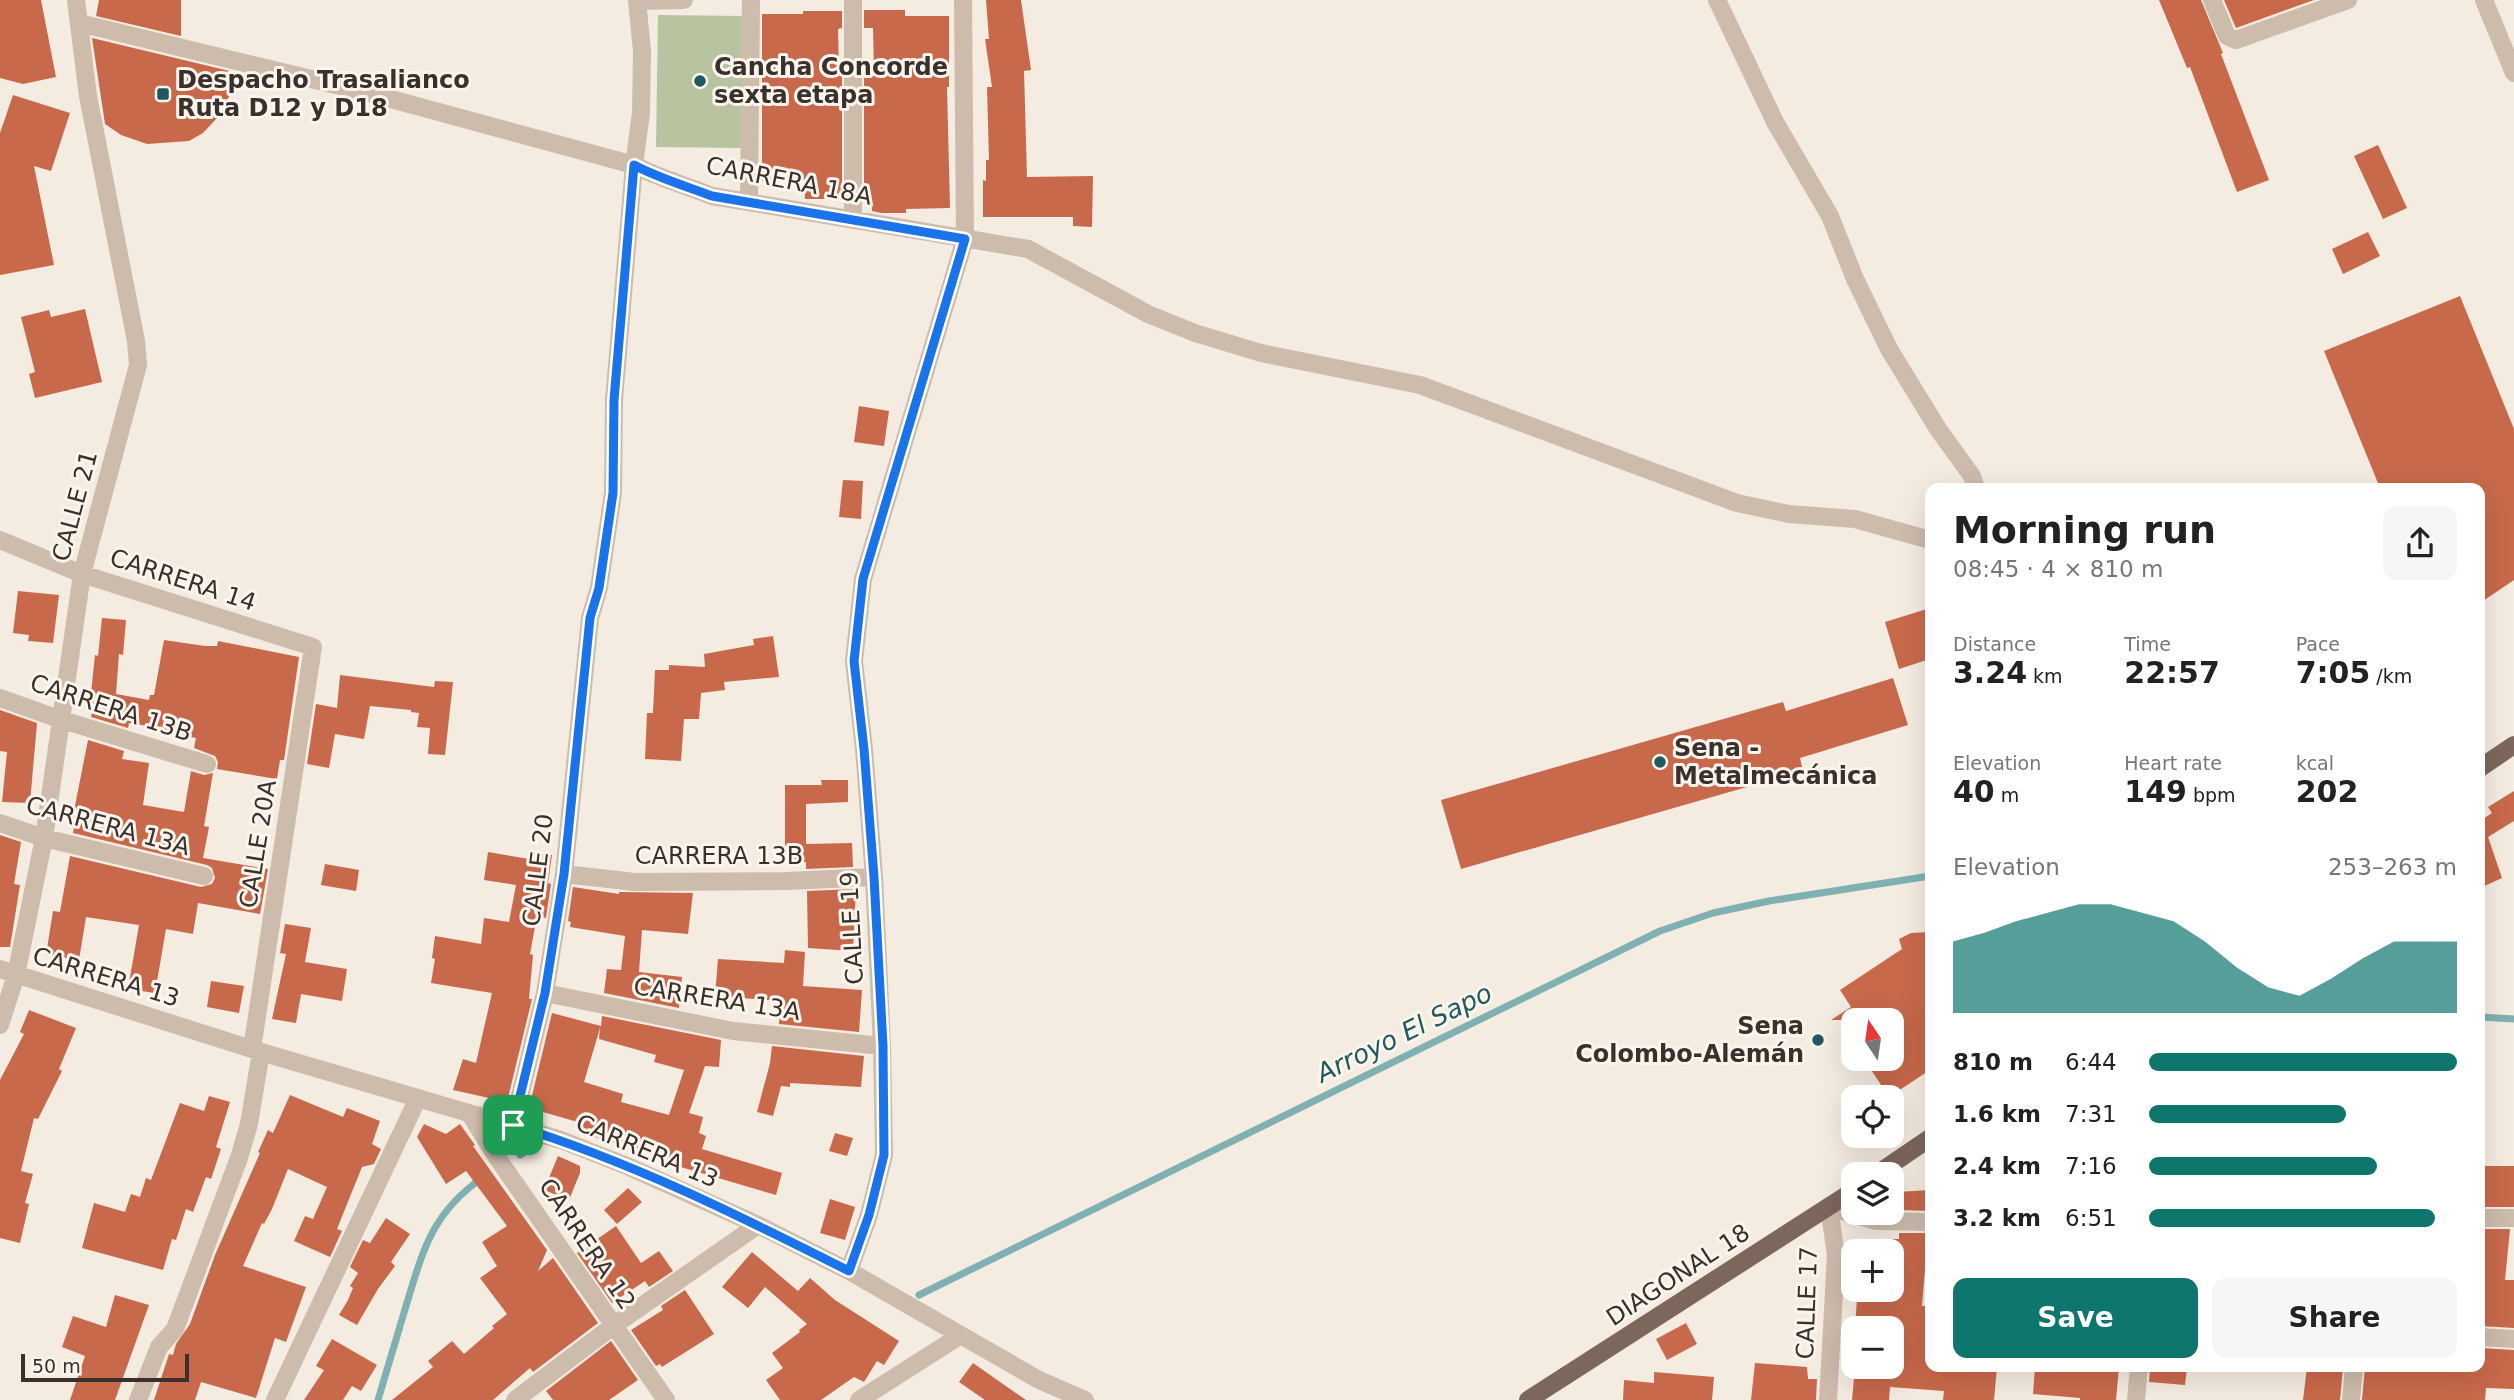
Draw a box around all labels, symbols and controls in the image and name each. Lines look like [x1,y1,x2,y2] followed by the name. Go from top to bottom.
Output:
[714,53,948,109] place label: Cancha Concorde sexta etapa
[177,66,470,122] place label: Despacho Trasalianco Ruta D12 y D18
[692,73,708,89] marker: Cancha Concorde sexta etapa
[155,86,171,102] marker: Despacho Trasalianco Ruta D12 y D18
[704,151,875,211] street label: CARRERA 18A
[47,448,103,564] street label: CALLE 21
[2383,506,2457,580] button: share
[1953,508,2216,552] text: Morning run
[106,543,260,617] street label: CARRERA 14
[1953,556,2163,582] text: 08:45 · 4 × 810 m
[1953,633,2036,655] text: Distance
[2124,633,2171,655] text: Time
[2296,633,2340,655] text: Pace
[1953,655,2027,690] text: 3.24
[2124,655,2220,690] text: 22:57
[2296,655,2370,690] text: 7:05
[2027,665,2063,687] text: km
[2370,665,2412,687] text: /km
[27,669,195,747] street label: CARRERA 13B
[1674,734,1878,790] place label: Sena - Metalmecánica
[1953,752,2041,774] text: Elevation
[2124,752,2222,774] text: Heart rate
[2296,752,2334,774] text: kcal
[1652,754,1668,770] marker: Sena - Metalmecánica
[1953,774,1995,809] text: 40
[2124,774,2187,809] text: 149
[2296,774,2358,809] text: 202
[234,777,282,910] street label: CALLE 20A
[1995,784,2019,806] text: m
[2187,784,2236,806] text: bpm
[23,791,194,861] street label: CARRERA 13A
[517,812,559,928] street label: CALLE 20
[635,842,803,870] street label: CARRERA 13B
[1953,854,2060,880] text: Elevation
[2328,854,2457,880] text: 253–263 m
[835,871,869,985] street label: CALLE 19
[29,941,183,1013] street label: CARRERA 13
[632,972,803,1026] street label: CARRERA 13A
[1310,978,1497,1089] water label: Arroyo El Sapo
[1841,1008,1904,1071] north arrow
[1841,1008,1904,1379] map controls
[1575,1012,1804,1068] place label: Sena Colombo-Alemán
[1810,1032,1826,1048] marker: Sena Colombo-Alemán
[1953,1049,2033,1075] text: 810 m
[2065,1049,2117,1075] text: 6:44
[1841,1085,1904,1148] button: locate
[483,1095,543,1155] pin
[1953,1101,2041,1127] text: 1.6 km
[2065,1101,2117,1127] text: 7:31
[494,1106,532,1144] icon: arrive
[572,1108,722,1194] street label: CARRERA 13
[1953,1153,2041,1179] text: 2.4 km
[2065,1153,2117,1179] text: 7:16
[1841,1162,1904,1225] button: layers
[533,1173,641,1315] street label: CARRERA 12
[1953,1205,2041,1231] text: 3.2 km
[2065,1205,2117,1231] text: 6:51
[1601,1218,1755,1332] street label: DIAGONAL 18
[1841,1239,1904,1302] button: +
[1791,1246,1823,1360] street label: CALLE 17
[1953,1278,2198,1358] button: Save
[2212,1278,2457,1358] button: Share
[1841,1316,1904,1379] button: −
[21,1351,189,1383] scale bar
[32,1355,81,1377] text: 50 m

